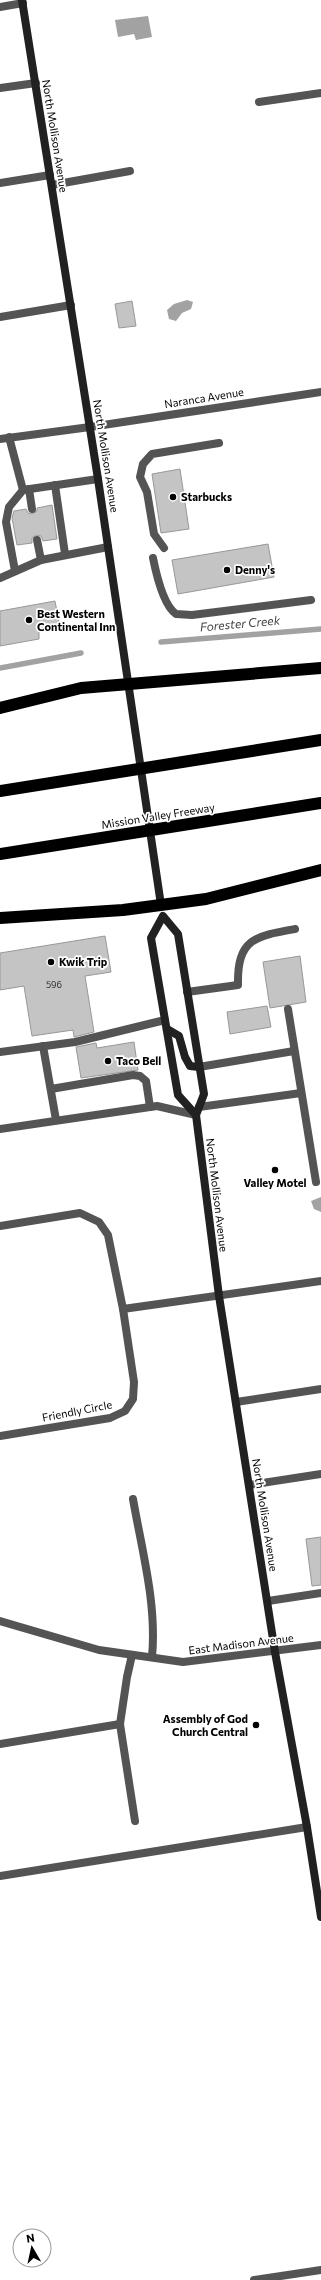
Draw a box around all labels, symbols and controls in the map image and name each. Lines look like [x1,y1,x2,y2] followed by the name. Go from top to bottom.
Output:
[40,78,71,194] street label: North Mollison Avenue
[163,385,245,410] street label: Naranca Avenue
[91,398,122,514] street label: North Mollison Avenue
[181,490,232,503] place label: Starbucks
[168,492,178,502] marker: Starbucks
[235,563,275,576] place label: Denny's
[222,565,232,575] marker: Denny's
[37,607,115,633] place label: Best Western Continental Inn
[199,612,281,633] water label: Forester Creek
[24,615,34,625] marker: Best Western Continental Inn
[100,800,216,831] street label: Mission Valley Freeway
[59,955,108,968] place label: Kwik Trip
[46,957,56,967] marker: Kwik Trip
[46,979,62,990] house number: 596
[116,1054,161,1067] place label: Taco Bell
[103,1056,113,1066] marker: Taco Bell
[204,1137,231,1253] street label: North Mollison Avenue
[270,1165,280,1175] marker: Valley Motel
[243,1176,307,1189] place label: Valley Motel
[41,1397,113,1424] street label: Friendly Circle
[250,1457,281,1573] street label: North Mollison Avenue
[188,1631,294,1656] street label: East Madison Avenue
[163,1712,248,1738] place label: Assembly of God Church Central
[251,1720,261,1730] marker: Assembly of God Church Central
[12,2228,52,2268] north arrow
[25,2231,35,2245] text: N

